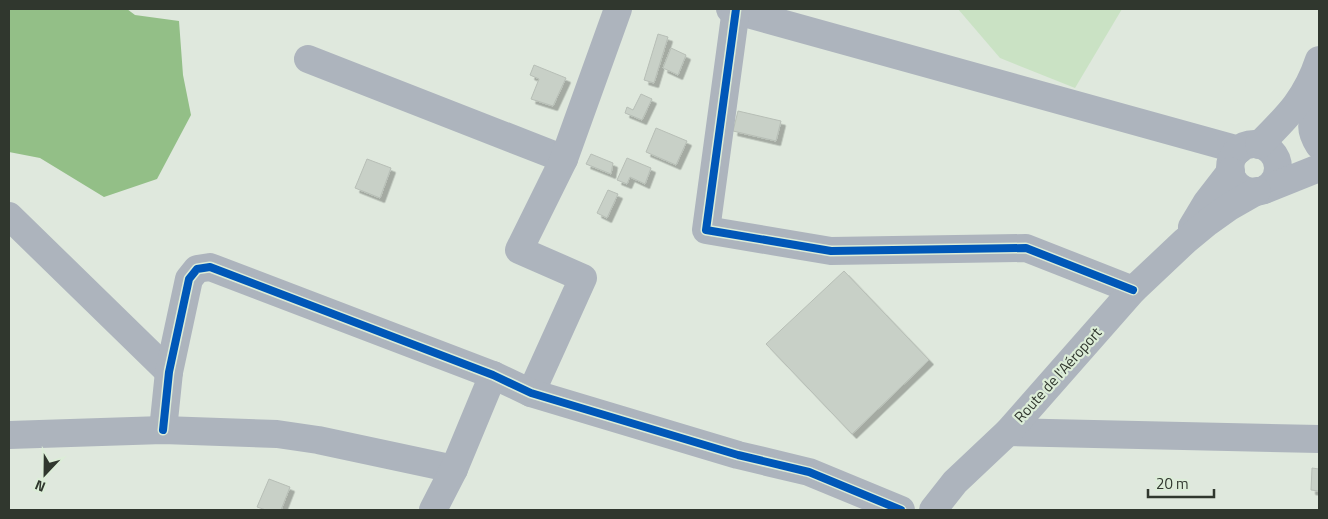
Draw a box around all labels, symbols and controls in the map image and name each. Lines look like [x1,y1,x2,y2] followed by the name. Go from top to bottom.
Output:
[1008,321,1107,428] street label: Route de l'Aéroport
[20,449,70,499] north arrow
[1148,466,1214,498] scale bar
[1156,472,1189,495] text: 20 m
[32,475,48,498] text: N

